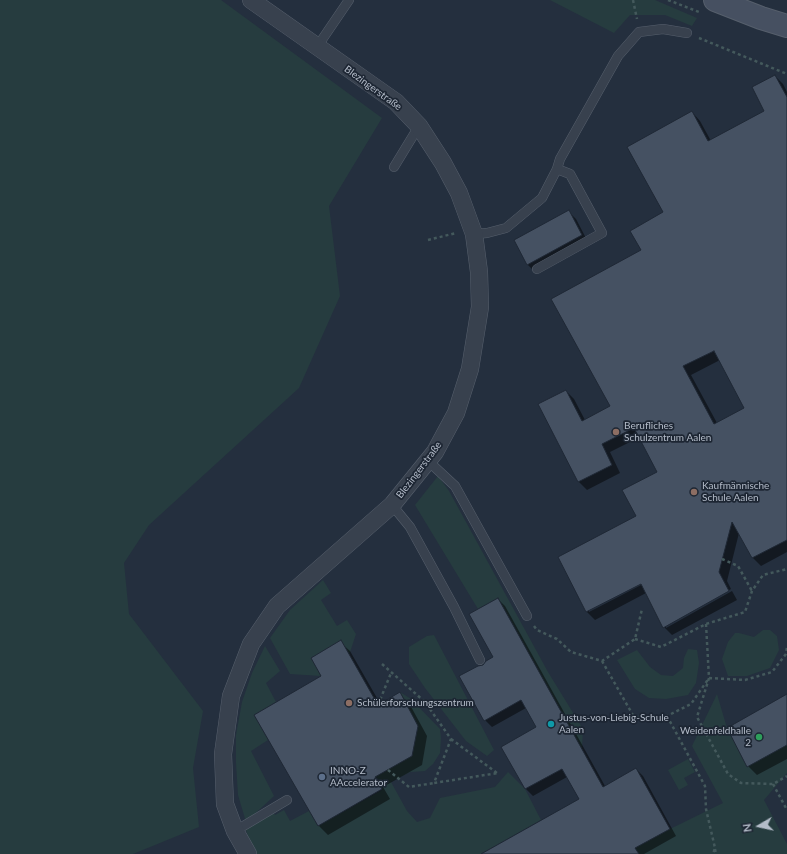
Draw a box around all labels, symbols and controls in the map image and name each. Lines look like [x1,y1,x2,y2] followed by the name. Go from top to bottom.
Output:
[342,63,404,113] street label: Blezingerstraße
[624,420,711,444] place label: Berufliches Schulzentrum Aalen
[611,427,621,437] marker: Berufliches Schulzentrum Aalen
[394,439,444,501] street label: Blezingerstraße
[702,480,769,504] place label: Kaufmännische Schule Aalen
[689,487,699,497] marker: Kaufmännische Schule Aalen
[357,697,474,709] place label: Schülerforschungszentrum
[344,698,354,708] marker: Schülerforschungszentrum
[559,712,669,736] place label: Justus-von-Liebig-Schule Aalen
[546,719,556,729] marker: Justus-von-Liebig-Schule Aalen
[680,725,751,748] place label: Weidenfeldhalle 2
[754,732,764,742] marker: Weidenfeldhalle 2
[330,765,387,788] place label: INNO-Z AAccelerator
[317,772,327,782] marker: INNO-Z AAccelerator
[739,806,779,846] north arrow
[740,823,754,833] text: N

